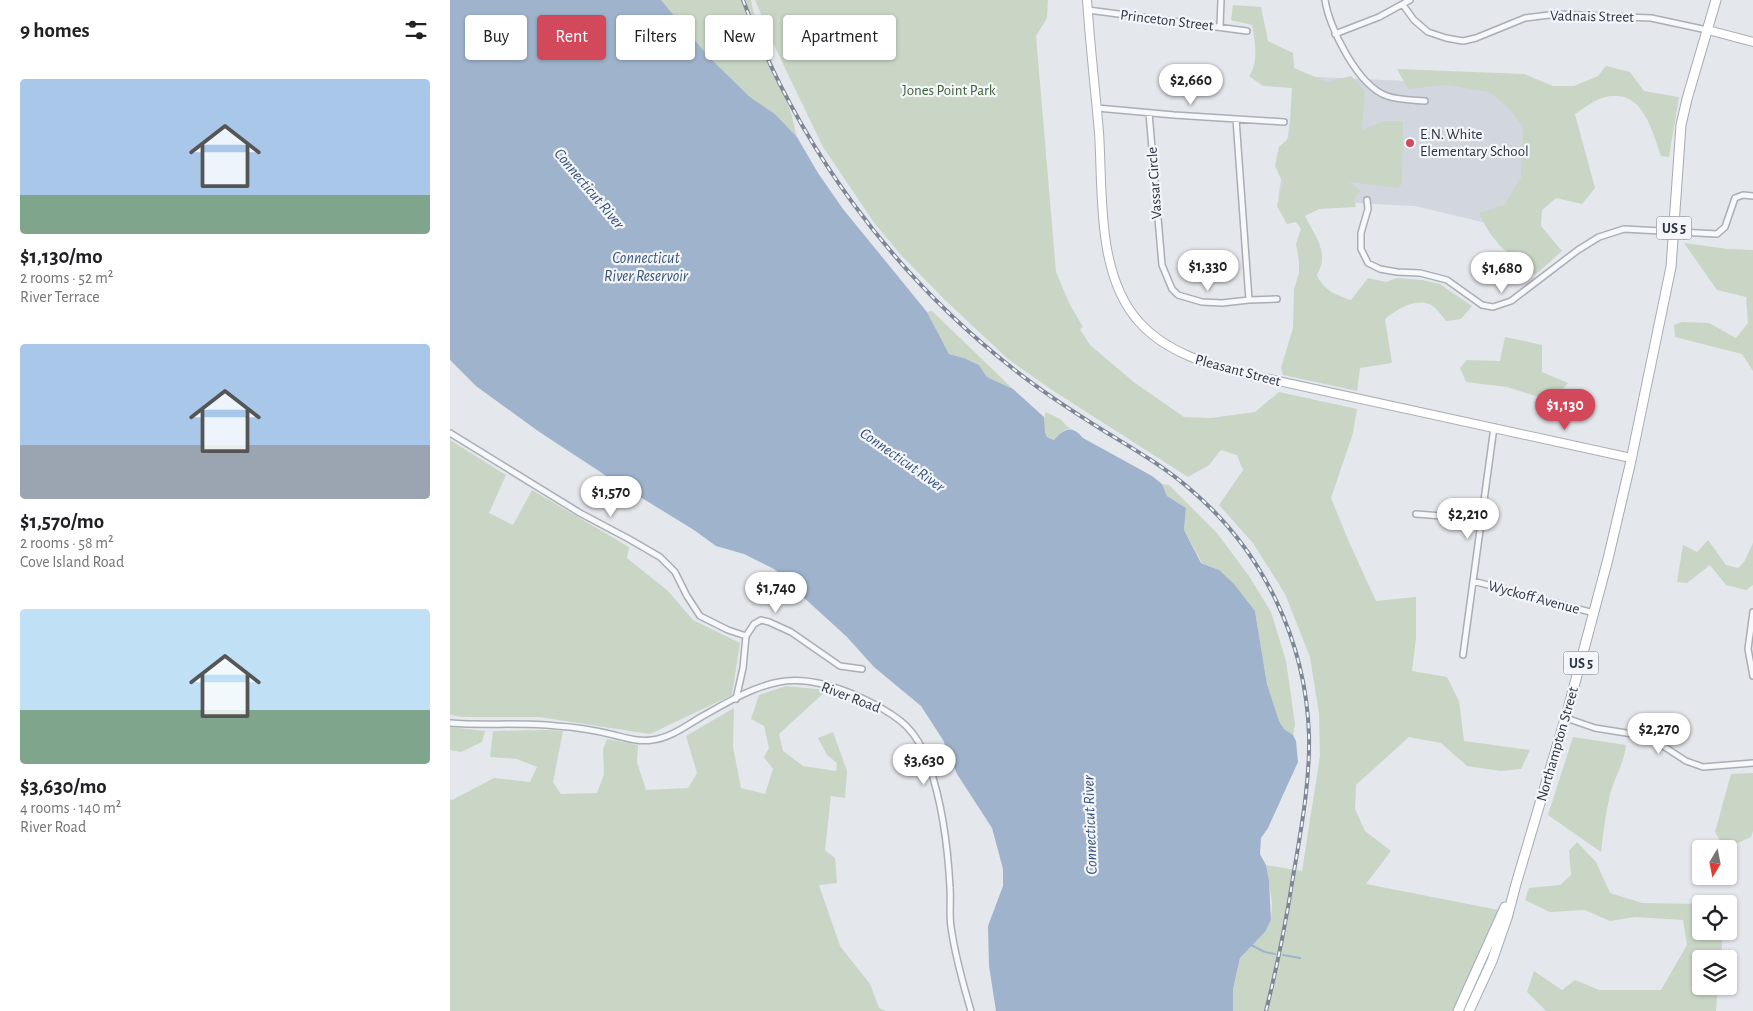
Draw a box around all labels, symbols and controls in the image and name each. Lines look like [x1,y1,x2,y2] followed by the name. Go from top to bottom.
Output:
[1119,7,1215,34] street label: Princeton Street
[1550,8,1634,25] street label: Vadnais Street
[465,15,527,60] chip: Buy
[537,15,606,60] chip: Rent
[616,15,695,60] chip: Filters
[705,15,773,60] chip: New
[783,15,896,60] chip: Apartment
[402,16,430,44] icon: filters
[20,20,90,41] text: 9 homes
[1150,64,1232,106] pin: $2,660
[1170,72,1212,88] text: $2,660
[902,83,996,98] park label: Jones Point Park
[180,111,270,201] icon: home
[1420,127,1529,159] place label: E.N. White Elementary School
[1404,137,1416,149] marker: E.N. White Elementary School
[551,145,628,232] water label: Connecticut River
[1144,146,1165,220] street label: Vassar Circle
[1656,217,1692,240] road number: US 5
[20,246,103,267] text: $1,130/mo
[604,250,689,284] water label: Connecticut River Reservoir
[1167,250,1249,292] pin: $1,330
[1461,252,1543,294] pin: $1,680
[1189,258,1227,274] text: $1,330
[1482,260,1522,276] text: $1,680
[20,270,113,286] text: 2 rooms · 52 m²
[20,289,100,305] text: River Terrace
[1193,352,1283,389] street label: Pleasant Street
[180,376,270,466] icon: home
[1524,388,1606,431] pin: $1,130
[1546,397,1584,413] text: $1,130
[857,425,948,495] water label: Connecticut River
[570,476,652,518] pin: $1,570
[592,484,630,500] text: $1,570
[1427,498,1509,540] pin: $2,210
[1448,506,1488,522] text: $2,210
[20,511,104,532] text: $1,570/mo
[20,535,114,551] text: 2 rooms · 58 m²
[20,554,124,570] text: Cove Island Road
[735,572,817,614] pin: $1,740
[1487,578,1581,617] street label: Wyckoff Avenue
[756,580,796,596] text: $1,740
[180,641,270,731] icon: home
[1564,651,1598,674] road number: US 5
[819,679,883,716] street label: River Road
[1534,685,1581,803] street label: Northampton Street
[1618,712,1700,755] pin: $2,270
[1638,721,1680,737] text: $2,270
[883,744,965,786] pin: $3,630
[904,752,944,768] text: $3,630
[1080,774,1100,875] water label: Connecticut River
[20,776,107,797] text: $3,630/mo
[20,800,121,816] text: 4 rooms · 140 m²
[20,819,86,835] text: River Road
[1692,840,1738,885] north arrow
[1692,840,1737,995] map controls
[1692,895,1737,940] button: locate
[1692,950,1737,995] button: layers

